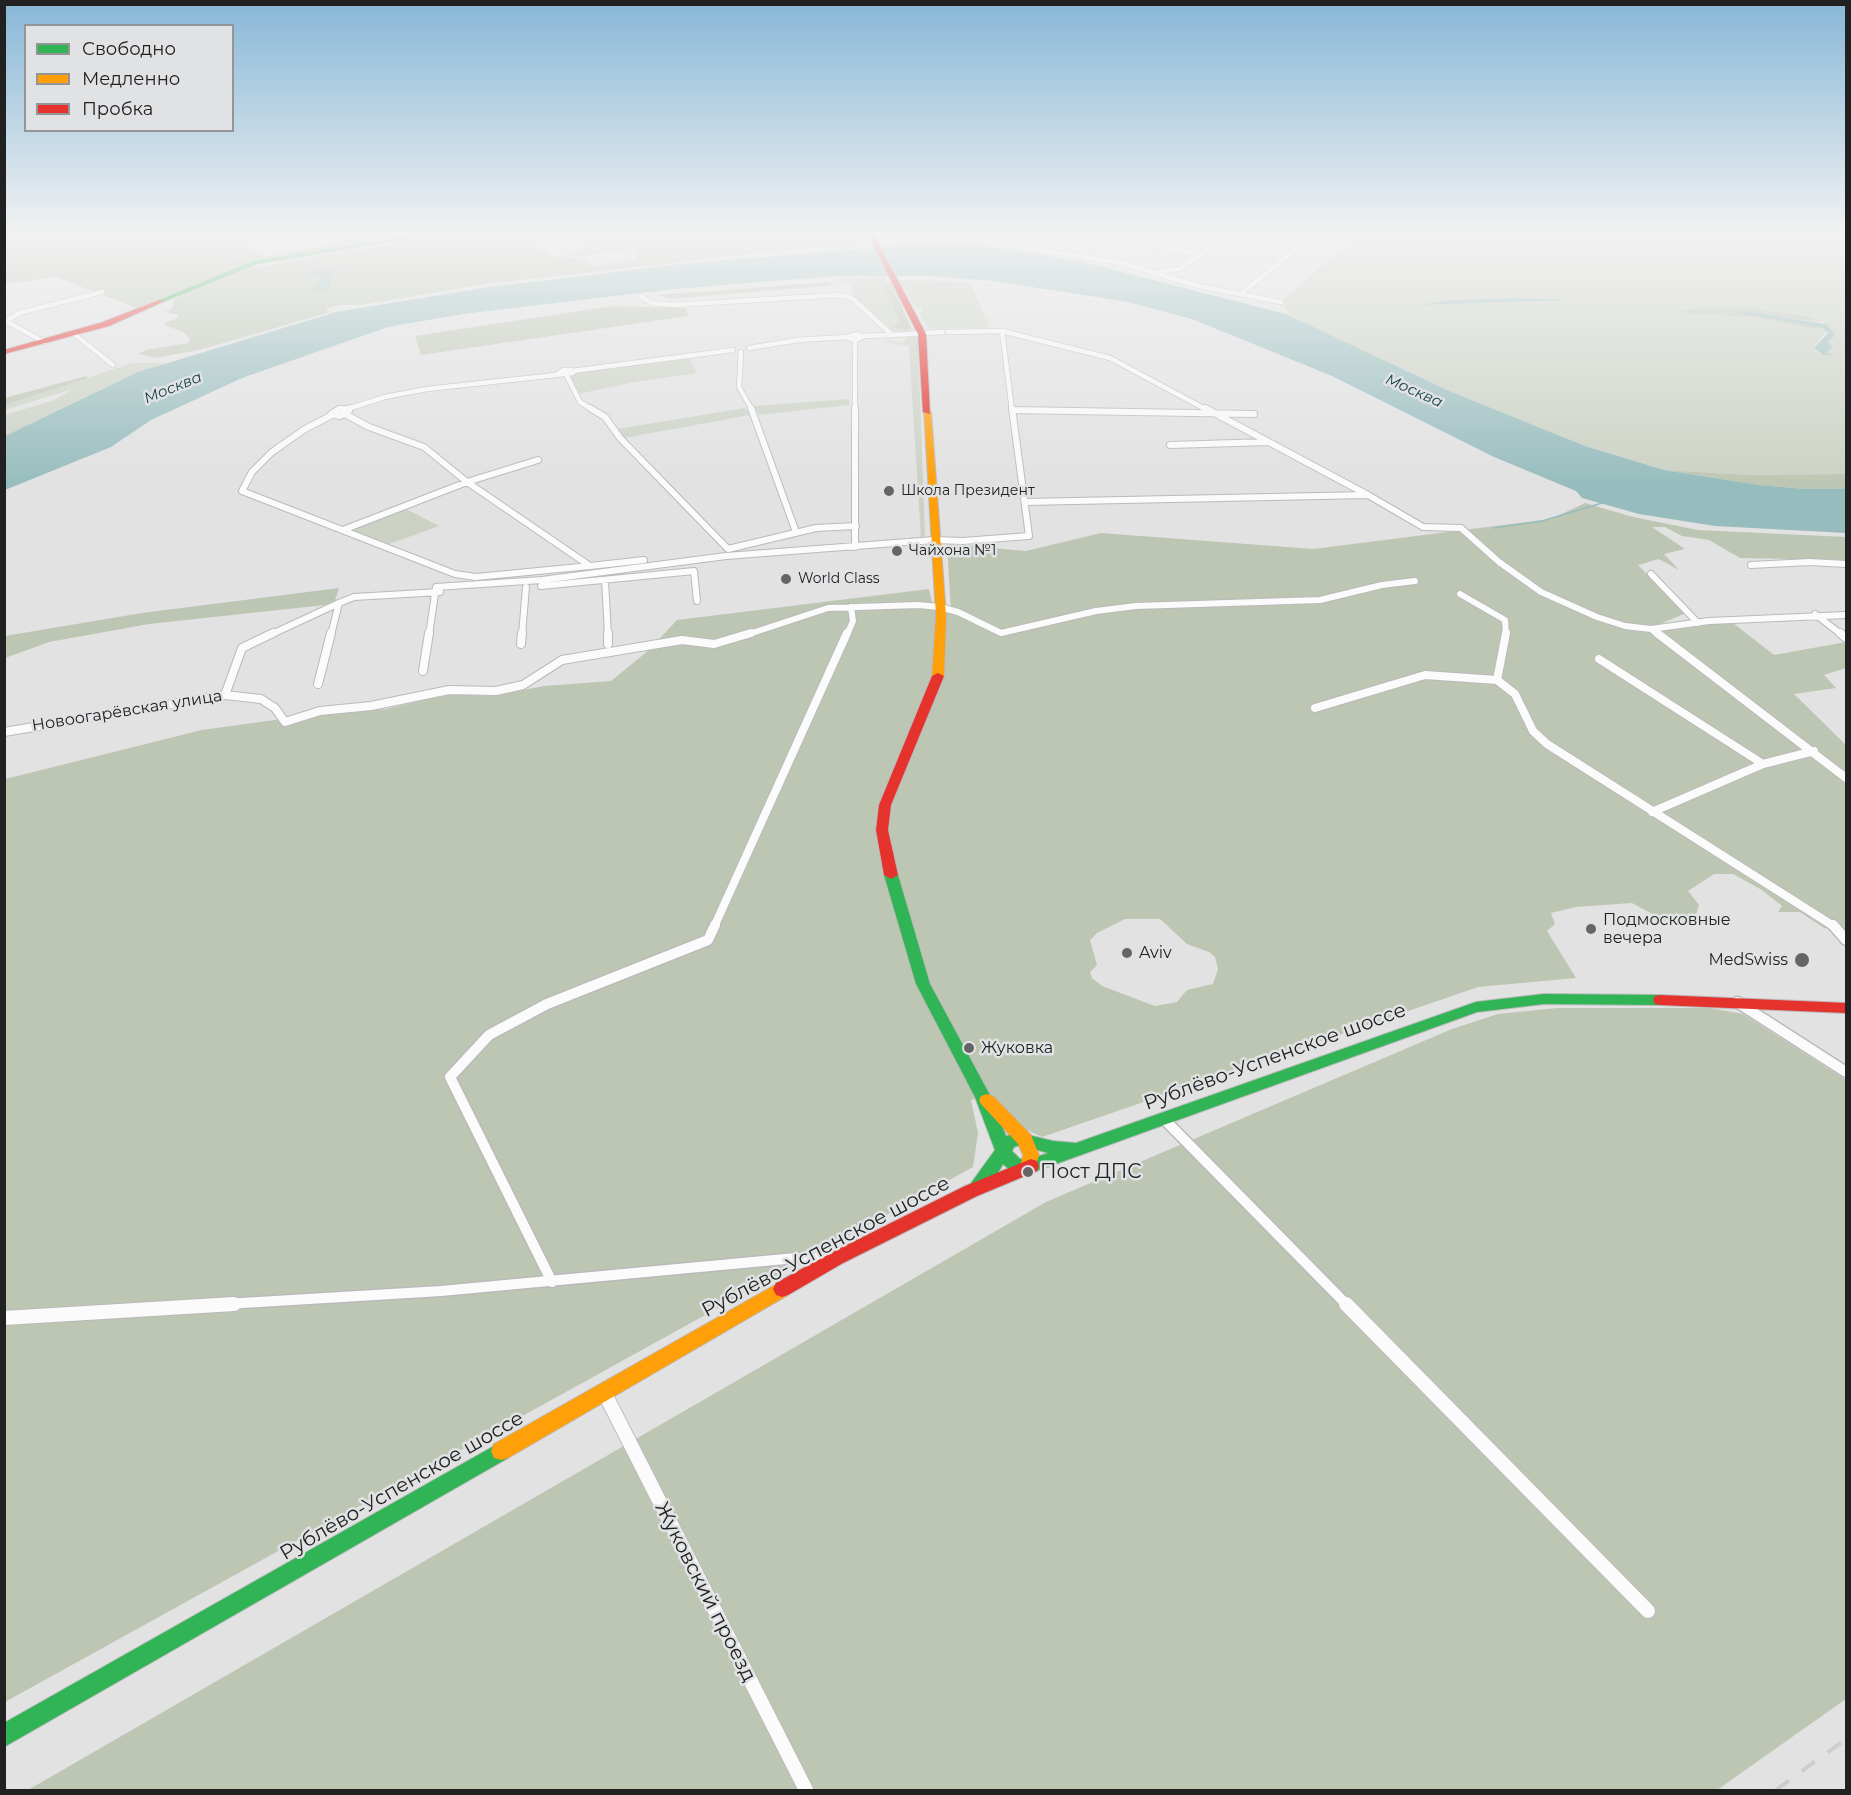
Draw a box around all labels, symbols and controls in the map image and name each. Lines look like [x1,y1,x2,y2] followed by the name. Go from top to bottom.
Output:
[24,24,234,132] legend
[82,38,176,60] text: Свободно
[82,68,180,90] text: Медленно
[82,98,153,120] text: Пробка
[141,368,205,408] water label: Москва
[1383,370,1445,412] water label: Москва
[901,483,1035,499] place label: Школа Президент
[882,484,896,498] marker: Школа Президент
[909,543,996,559] place label: Чайхона №1
[890,544,904,558] marker: Чайхона №1
[798,571,880,587] place label: World Class
[779,572,793,586] marker: World Class
[31,686,223,736] street label: Новоогарёвская улица
[1603,910,1731,948] place label: Подмосковные вечера
[1584,922,1598,936] marker: Подмосковные вечера
[1139,943,1172,963] place label: Aviv
[1120,946,1134,960] marker: Aviv
[1709,950,1788,970] place label: MedSwiss
[1793,951,1811,969] marker: MedSwiss
[1141,998,1409,1116] street label: Рублёво-Успенское шоссе
[981,1038,1053,1058] place label: Жуковка
[962,1041,976,1055] marker: Жуковка
[1040,1160,1142,1184] place label: Пост ДПС
[1021,1165,1035,1179] marker: Пост ДПС
[698,1171,954,1323] street label: Рублёво-Успенское шоссе
[276,1406,528,1566] street label: Рублёво-Успенское шоссе
[649,1498,761,1686] street label: Жуковский проезд

